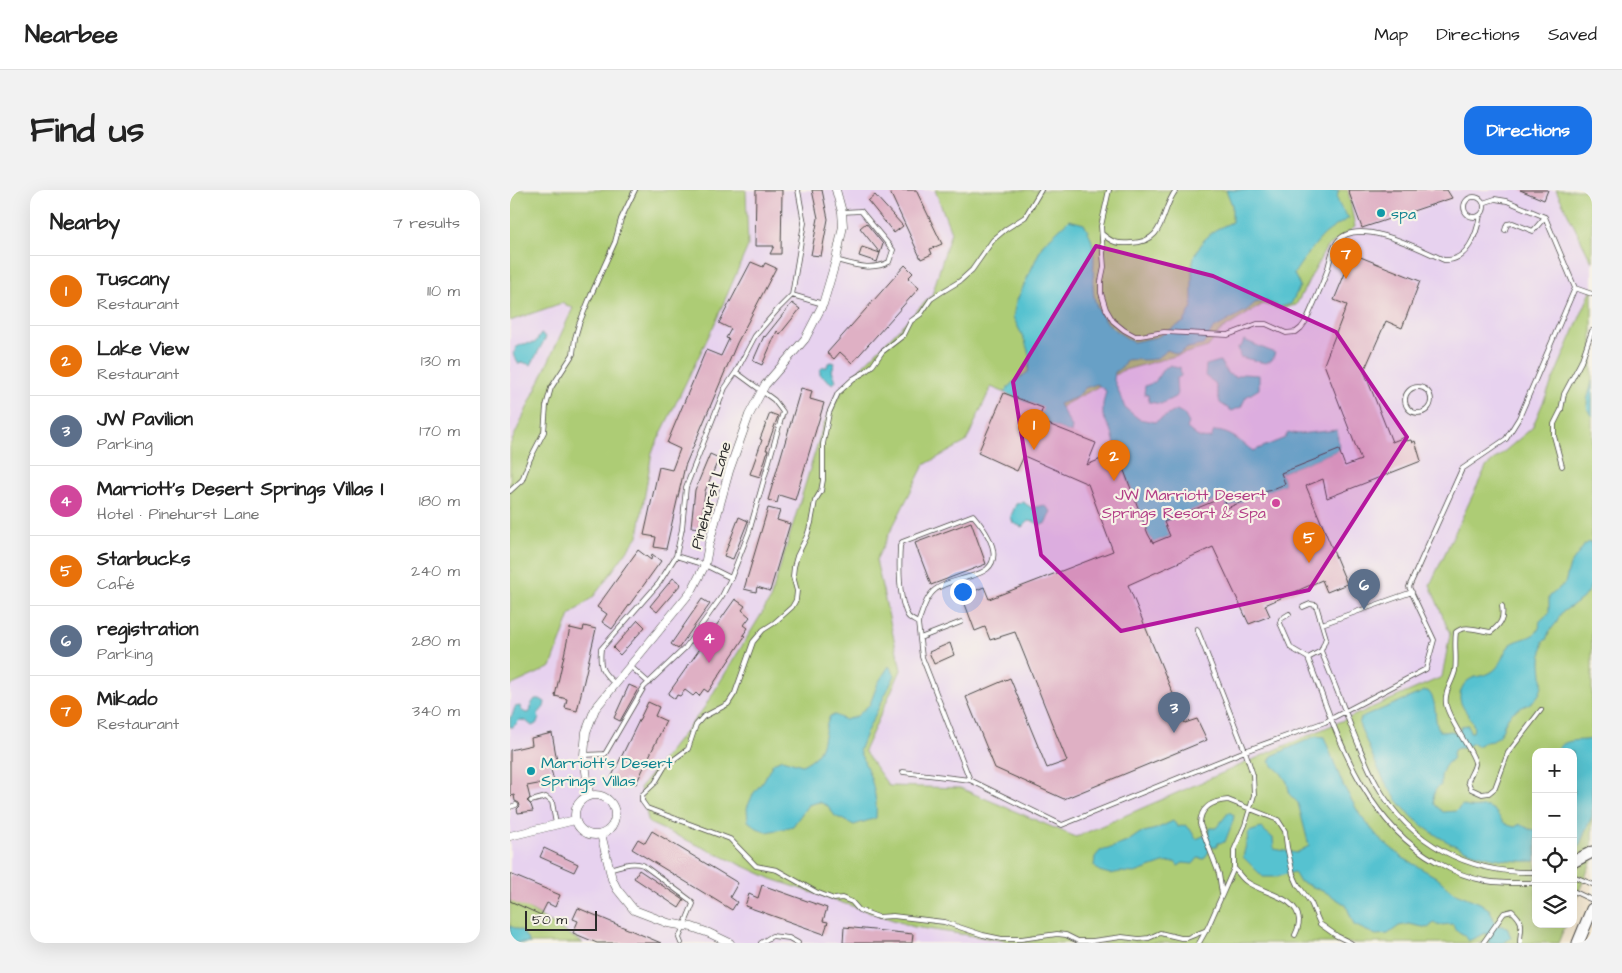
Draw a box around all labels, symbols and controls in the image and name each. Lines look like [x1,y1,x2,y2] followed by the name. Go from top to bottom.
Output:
[25,18,118,52] text: Nearbee
[1374,22,1408,47] text: Map
[1436,22,1520,47] text: Directions
[1548,22,1597,47] text: Saved
[30,106,144,155] text: Find us
[1464,106,1592,155] button: Directions
[1391,203,1416,225] place label: spa
[1375,207,1387,219] marker: spa
[50,208,120,237] text: Nearby
[393,212,460,234] text: 7 results
[1330,238,1362,279] pin: 7
[97,266,170,293] text: Tuscany
[65,280,67,302] text: 1
[427,280,460,302] text: 110 m
[97,293,179,315] text: Restaurant
[97,336,190,363] text: Lake View
[61,350,71,372] text: 2
[421,350,460,372] text: 130 m
[97,363,179,385] text: Restaurant
[97,406,193,433] text: JW Pavilion
[1018,409,1050,450] pin: 1
[62,420,70,442] text: 3
[419,420,460,442] text: 170 m
[97,433,153,455] text: Parking
[685,439,737,552] street label: Pinehurst Lane
[1098,440,1130,481] pin: 2
[97,476,384,503] text: Marriott's Desert Springs Villas I
[1102,484,1267,525] place label: JW Marriott Desert Springs Resort & Spa
[61,490,71,512] text: 4
[419,490,460,512] text: 180 m
[1270,497,1282,509] marker: JW Marriott Desert Springs Resort & Spa
[97,503,259,525] text: Hotel · Pinehurst Lane
[1293,522,1325,563] pin: 5
[97,546,191,573] text: Starbucks
[60,560,72,582] text: 5
[411,560,460,582] text: 240 m
[1348,569,1380,610] pin: 6
[97,573,135,595] text: Café
[950,579,976,605] your location
[97,616,199,643] text: registration
[693,622,725,663] pin: 4
[61,630,71,652] text: 6
[412,630,460,652] text: 280 m
[97,643,153,665] text: Parking
[97,686,157,713] text: Mikado
[1158,692,1190,733] pin: 3
[61,700,71,722] text: 7
[412,700,460,722] text: 340 m
[97,713,179,735] text: Restaurant
[1532,748,1577,928] map controls
[1532,748,1577,793] button: +
[541,752,673,793] place label: Marriott's Desert Springs Villas
[525,765,537,777] marker: Marriott's Desert Springs Villas
[1532,793,1577,838] button: −
[1532,838,1577,883] button: locate
[1532,883,1577,928] button: layers
[525,908,598,931] scale bar
[532,910,567,930] text: 50 m

